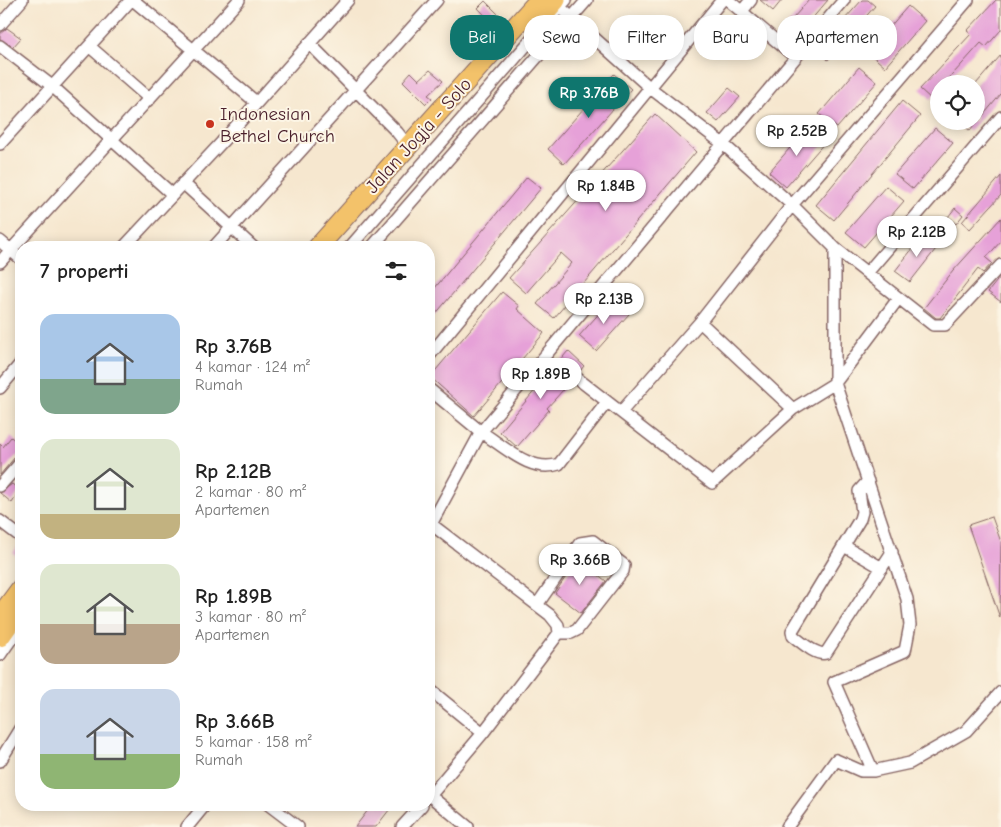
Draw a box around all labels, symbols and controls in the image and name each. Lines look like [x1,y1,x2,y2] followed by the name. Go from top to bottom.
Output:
[450,15,514,60] chip: Beli
[524,15,599,60] chip: Sewa
[609,15,684,60] chip: Filter
[694,15,767,60] chip: Baru
[777,15,897,60] chip: Apartemen
[361,74,476,198] street label: Jalan Jogja - Solo
[930,75,985,130] map controls
[930,75,985,130] button: locate
[537,76,641,119] pin: Rp 3.76B
[560,84,618,102] text: Rp 3.76B
[220,103,335,147] place label: Indonesian Bethel Church
[745,114,849,157] pin: Rp 2.52B
[204,118,216,130] marker: Indonesian Bethel Church
[767,122,827,140] text: Rp 2.52B
[554,170,658,212] pin: Rp 1.84B
[577,177,635,195] text: Rp 1.84B
[865,216,969,258] pin: Rp 2.12B
[888,223,946,241] text: Rp 2.12B
[382,257,410,285] icon: filters
[40,259,129,283] text: 7 properti
[552,282,656,325] pin: Rp 2.13B
[575,290,633,308] text: Rp 2.13B
[80,334,140,394] icon: home
[195,334,272,358] text: Rp 3.76B
[195,358,310,376] text: 4 kamar · 124 m²
[489,358,593,400] pin: Rp 1.89B
[512,365,570,383] text: Rp 1.89B
[195,376,243,394] text: Rumah
[80,459,140,519] icon: home
[195,459,271,483] text: Rp 2.12B
[195,483,306,501] text: 2 kamar · 80 m²
[195,501,270,519] text: Apartemen
[528,544,632,586] pin: Rp 3.66B
[550,551,610,569] text: Rp 3.66B
[80,584,140,644] icon: home
[195,584,272,608] text: Rp 1.89B
[195,608,306,626] text: 3 kamar · 80 m²
[195,626,270,644] text: Apartemen
[80,709,140,769] icon: home
[195,709,275,733] text: Rp 3.66B
[195,733,312,751] text: 5 kamar · 158 m²
[195,751,243,769] text: Rumah

